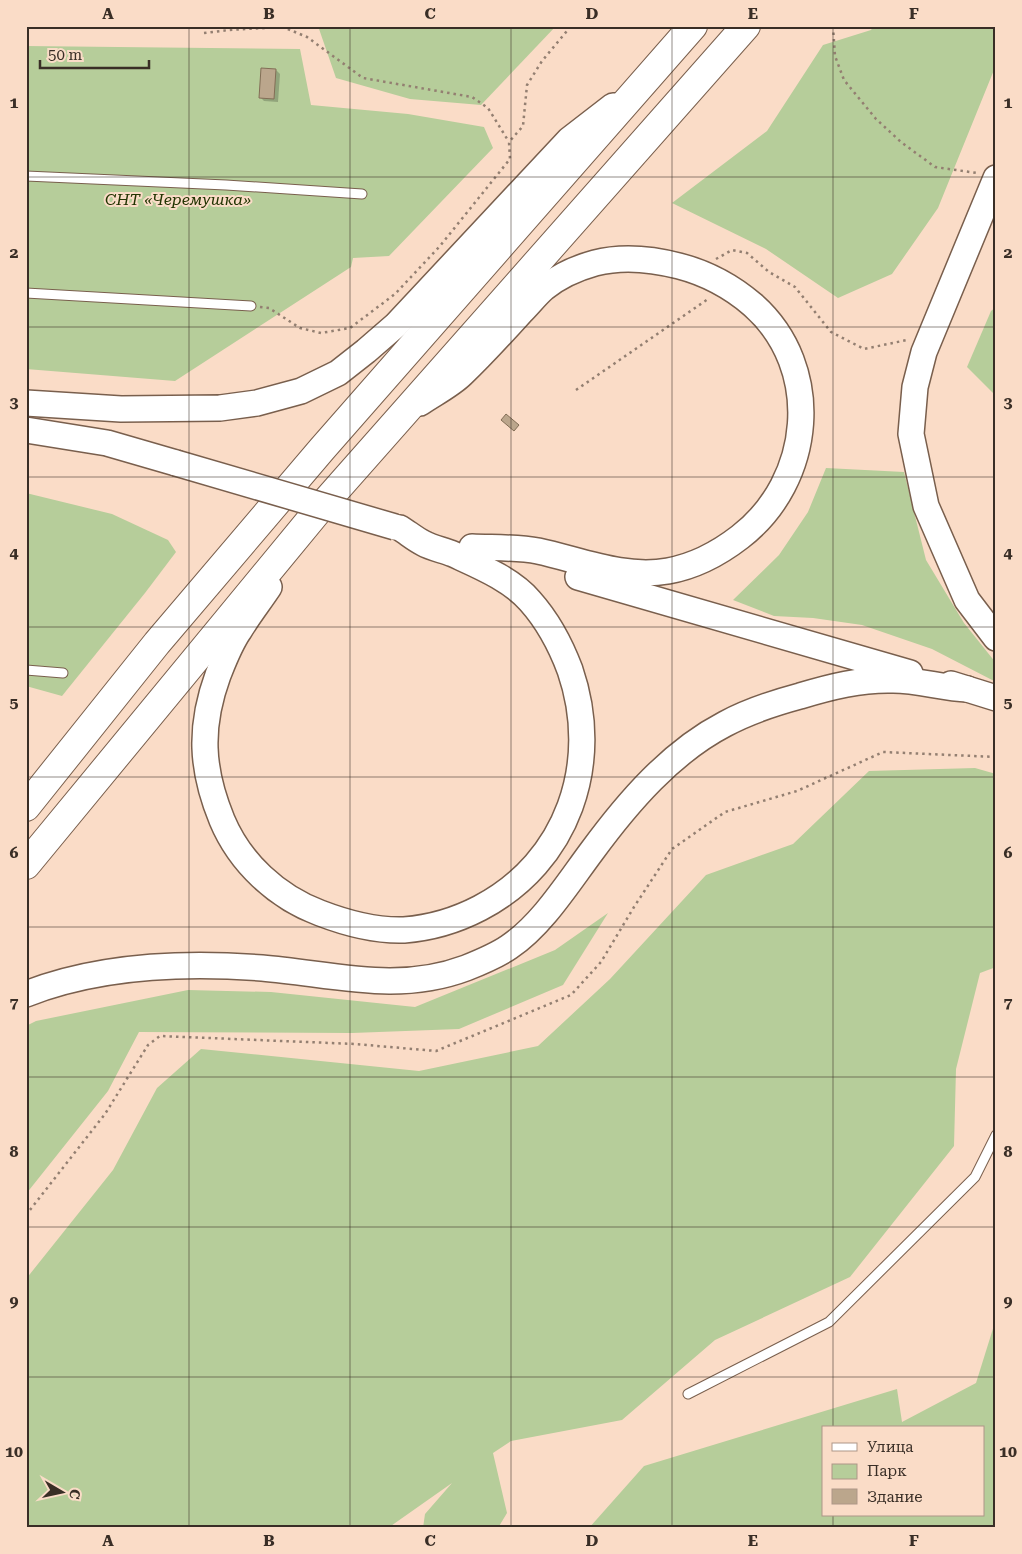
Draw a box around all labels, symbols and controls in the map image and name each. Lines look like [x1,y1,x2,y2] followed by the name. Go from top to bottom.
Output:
[102,4,114,23] text: A
[263,4,275,23] text: B
[424,4,436,23] text: C
[586,4,599,23] text: D
[748,4,758,23] text: E
[909,4,919,23] text: F
[40,38,149,70] scale bar
[48,46,83,64] text: 50 m
[10,93,19,112] text: 1
[1004,93,1013,112] text: 1
[105,190,251,209] park label: СНТ «Черемушка»
[10,243,19,262] text: 2
[1004,243,1013,262] text: 2
[10,393,19,412] text: 3
[1004,393,1013,412] text: 3
[10,543,19,562] text: 4
[1004,543,1013,562] text: 4
[10,693,19,712] text: 5
[1004,693,1013,712] text: 5
[10,843,19,862] text: 6
[1004,843,1013,862] text: 6
[10,993,19,1012] text: 7
[1004,993,1013,1012] text: 7
[10,1142,19,1161] text: 8
[1004,1142,1013,1161] text: 8
[10,1292,19,1311] text: 9
[1004,1292,1013,1311] text: 9
[822,1426,984,1516] legend
[867,1438,913,1456] text: Улица
[5,1442,23,1461] text: 10
[999,1442,1017,1461] text: 10
[867,1462,907,1480] text: Парк
[38,1466,88,1516] north arrow
[66,1488,84,1500] text: С
[867,1488,923,1506] text: Здание
[102,1531,114,1550] text: A
[263,1531,275,1550] text: B
[424,1531,436,1550] text: C
[586,1531,599,1550] text: D
[748,1531,758,1550] text: E
[909,1531,919,1550] text: F

